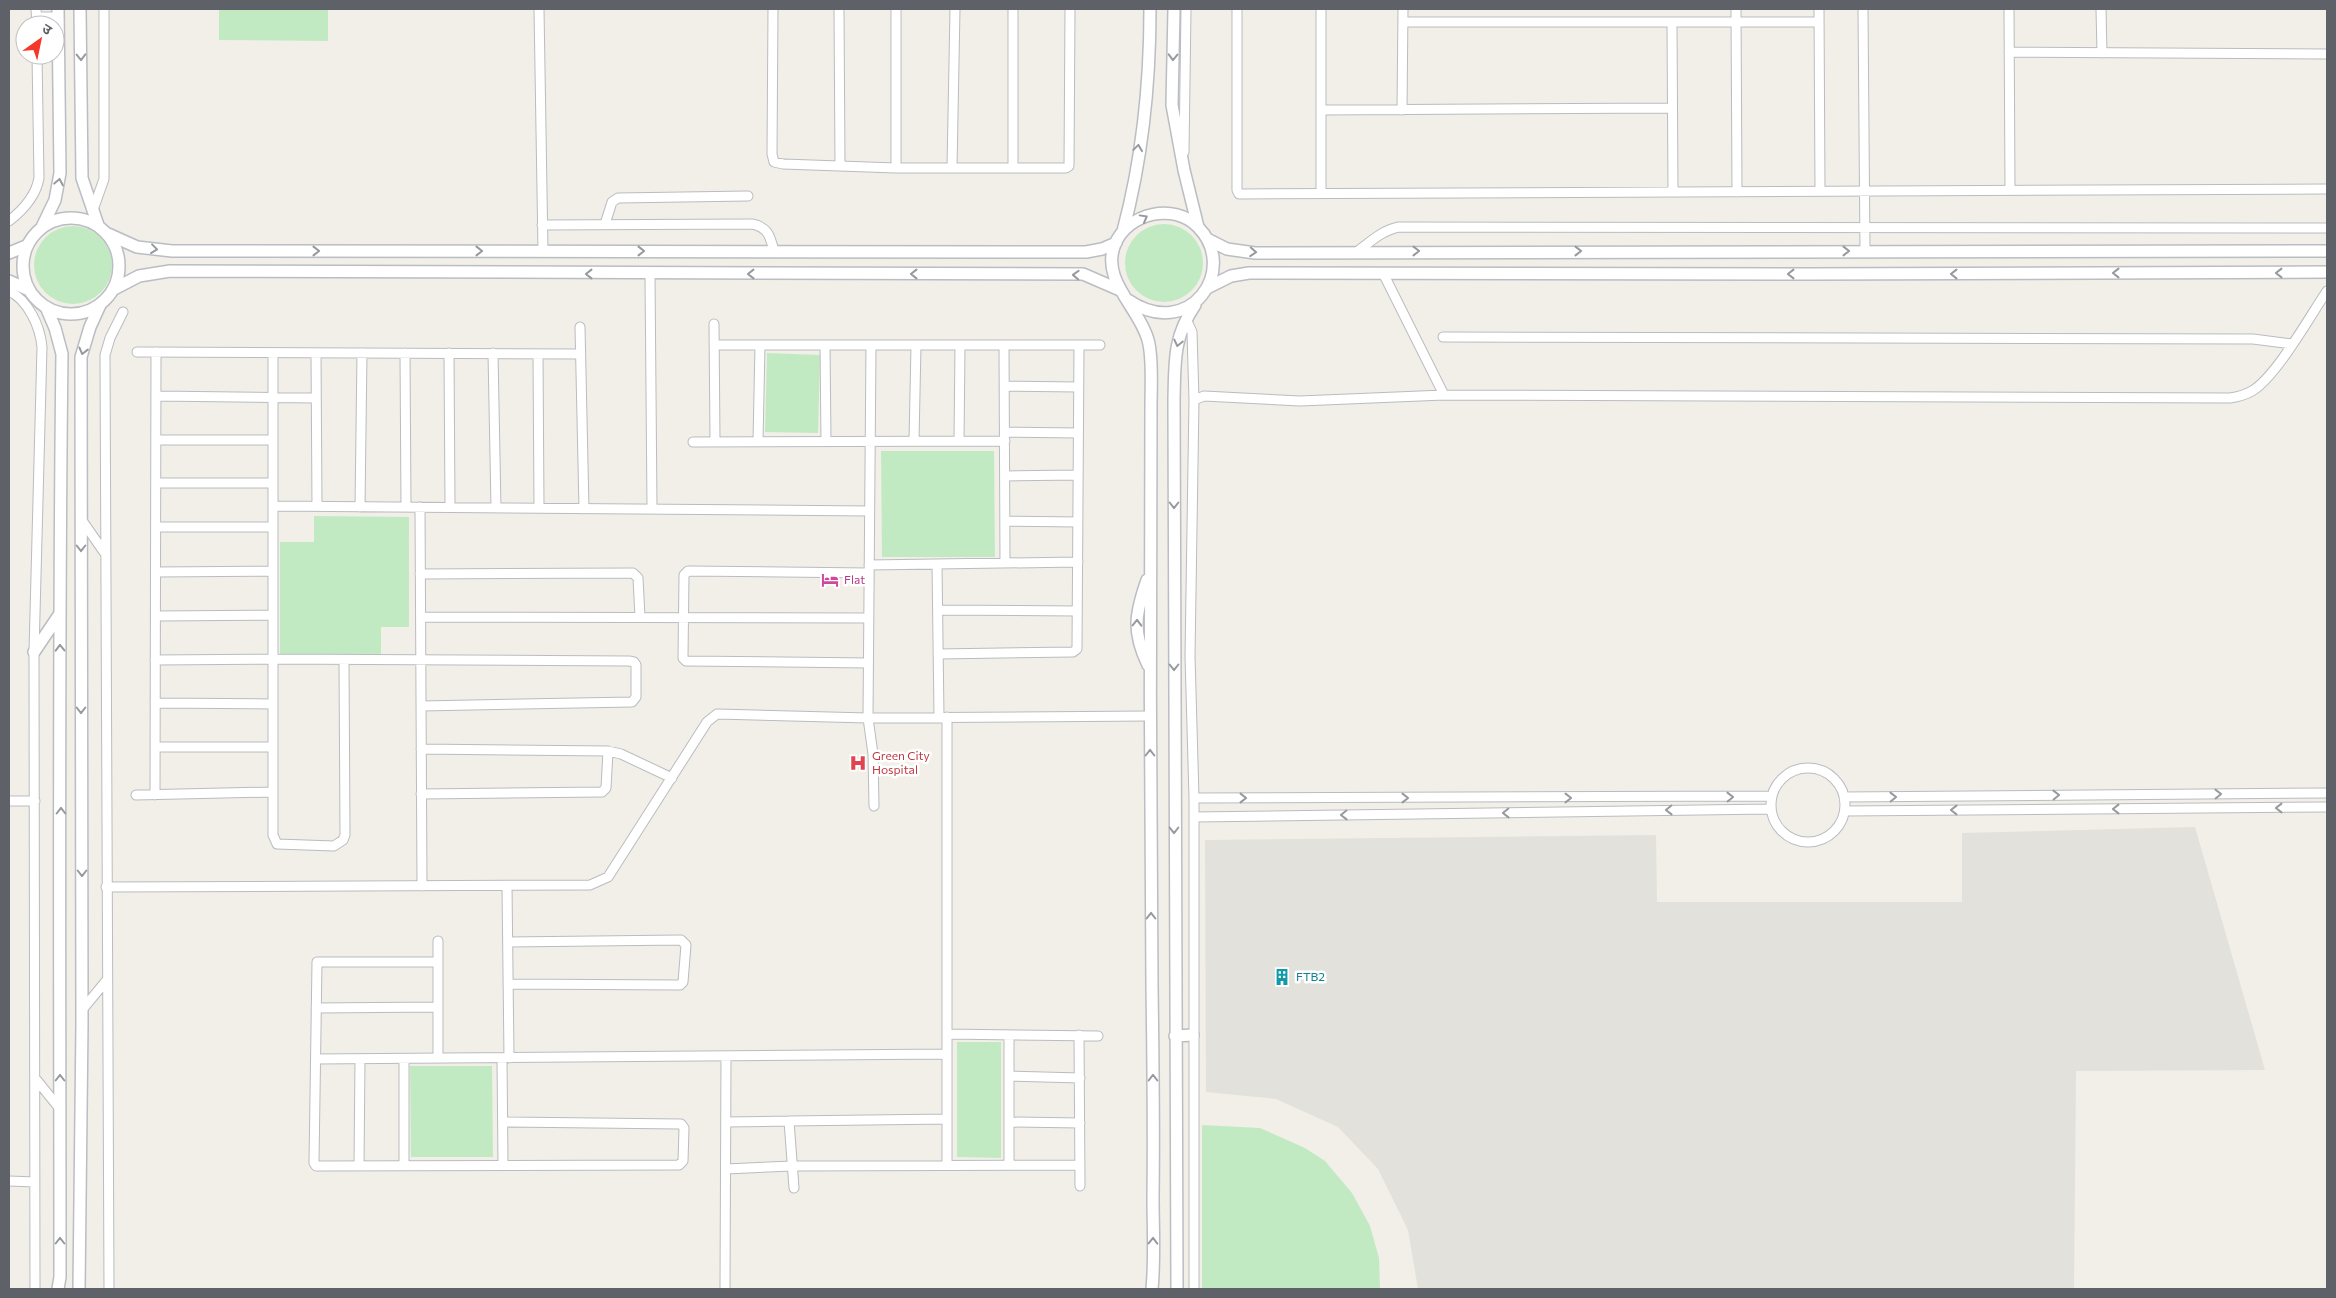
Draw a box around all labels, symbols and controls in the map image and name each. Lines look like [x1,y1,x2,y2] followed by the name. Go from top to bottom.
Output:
[15,15,65,65] north arrow
[39,19,56,38] text: उ
[76,54,86,62] one-way arrow
[1168,54,1178,62] one-way arrow
[1133,144,1143,153] one-way arrow
[53,177,63,186] one-way arrow
[1139,214,1148,224] one-way arrow
[150,243,158,254] one-way arrow
[313,246,321,256] one-way arrow
[476,246,483,256] one-way arrow
[638,246,646,256] one-way arrow
[1412,246,1420,256] one-way arrow
[1575,246,1583,256] one-way arrow
[1842,246,1850,256] one-way arrow
[1250,247,1258,258] one-way arrow
[2112,268,2120,279] one-way arrow
[2274,268,2282,278] one-way arrow
[584,269,592,279] one-way arrow
[747,269,754,279] one-way arrow
[909,269,917,279] one-way arrow
[1072,269,1080,280] one-way arrow
[1787,269,1794,279] one-way arrow
[1949,269,1957,279] one-way arrow
[1173,338,1184,347] one-way arrow
[78,346,89,355] one-way arrow
[1169,502,1179,509] one-way arrow
[76,544,86,552] one-way arrow
[820,570,840,590] hotel icon: Flat
[844,572,865,586] place label: Flat
[1132,619,1142,626] one-way arrow
[54,644,65,652] one-way arrow
[1169,664,1179,672] one-way arrow
[76,707,86,715] one-way arrow
[872,748,930,776] place label: Green City Hospital
[1145,749,1155,756] one-way arrow
[848,753,868,773] hospital icon: Green City Hospital
[2214,788,2222,799] one-way arrow
[2052,790,2060,800] one-way arrow
[1727,792,1735,802] one-way arrow
[1890,792,1897,802] one-way arrow
[1240,793,1247,803] one-way arrow
[1402,793,1410,803] one-way arrow
[1564,793,1572,803] one-way arrow
[2274,802,2282,813] one-way arrow
[2112,804,2120,814] one-way arrow
[1665,805,1673,816] one-way arrow
[1949,805,1957,815] one-way arrow
[56,806,66,814] one-way arrow
[1502,808,1510,818] one-way arrow
[1340,810,1348,820] one-way arrow
[1169,826,1179,834] one-way arrow
[77,870,87,877] one-way arrow
[1146,911,1157,919] one-way arrow
[1272,967,1292,987] building icon: FTB2
[1296,969,1325,983] place label: FTB2
[55,1074,65,1082] one-way arrow
[1148,1074,1158,1082] one-way arrow
[55,1236,65,1244] one-way arrow
[1148,1236,1158,1244] one-way arrow

